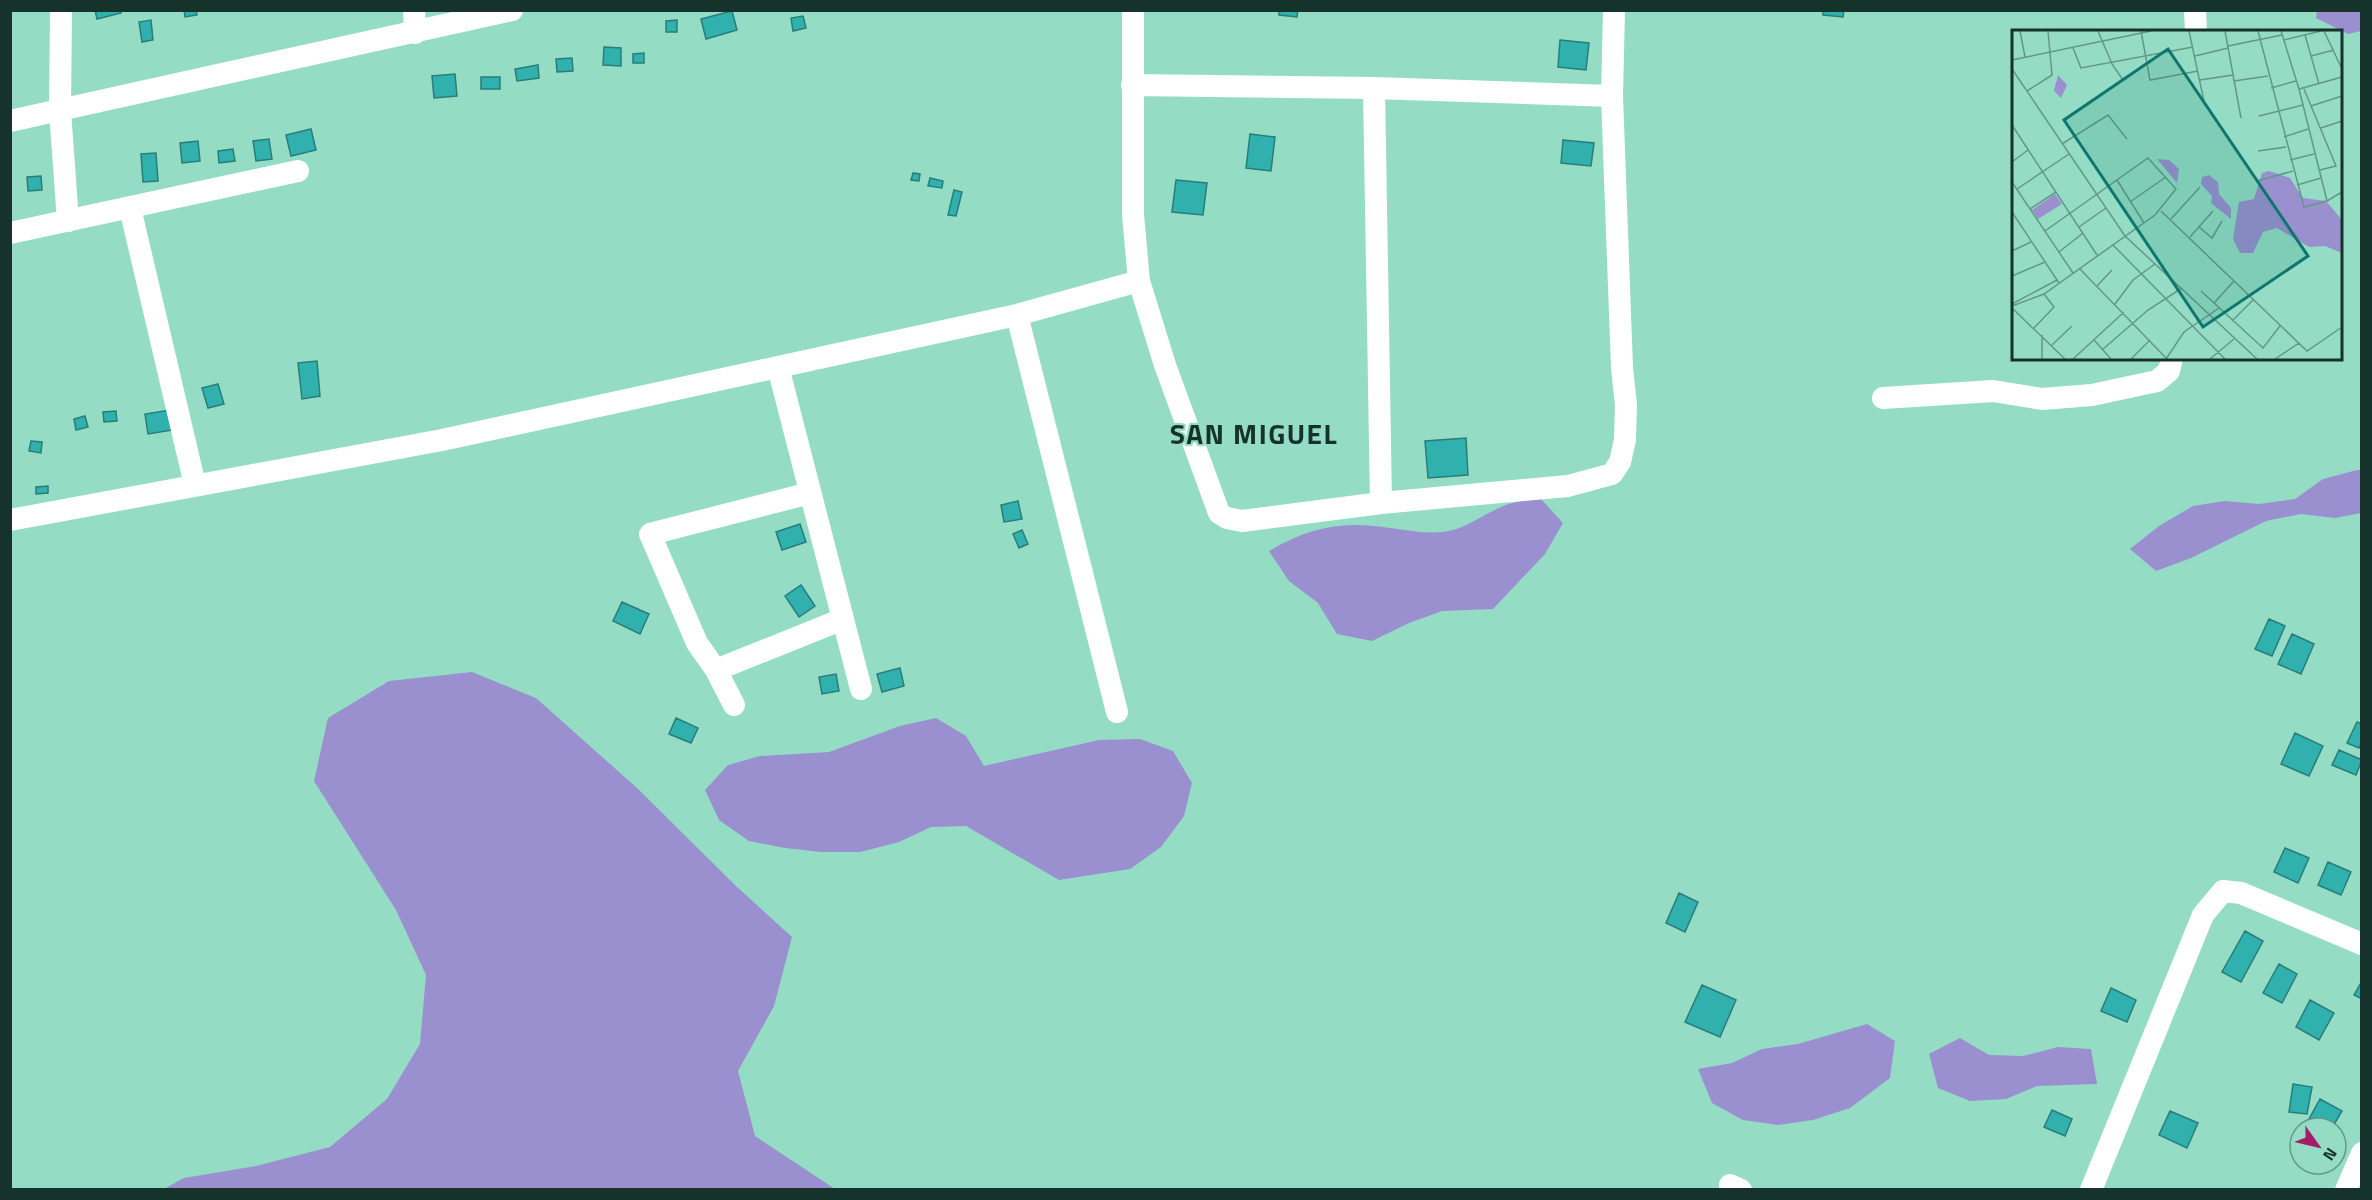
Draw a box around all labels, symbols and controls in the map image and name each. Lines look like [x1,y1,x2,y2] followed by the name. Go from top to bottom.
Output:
[2012,30,2342,360] inset map
[1170,412,1338,455] district label: SAN MIGUEL
[2288,1116,2348,1176] north arrow
[2317,1143,2343,1166] text: N

